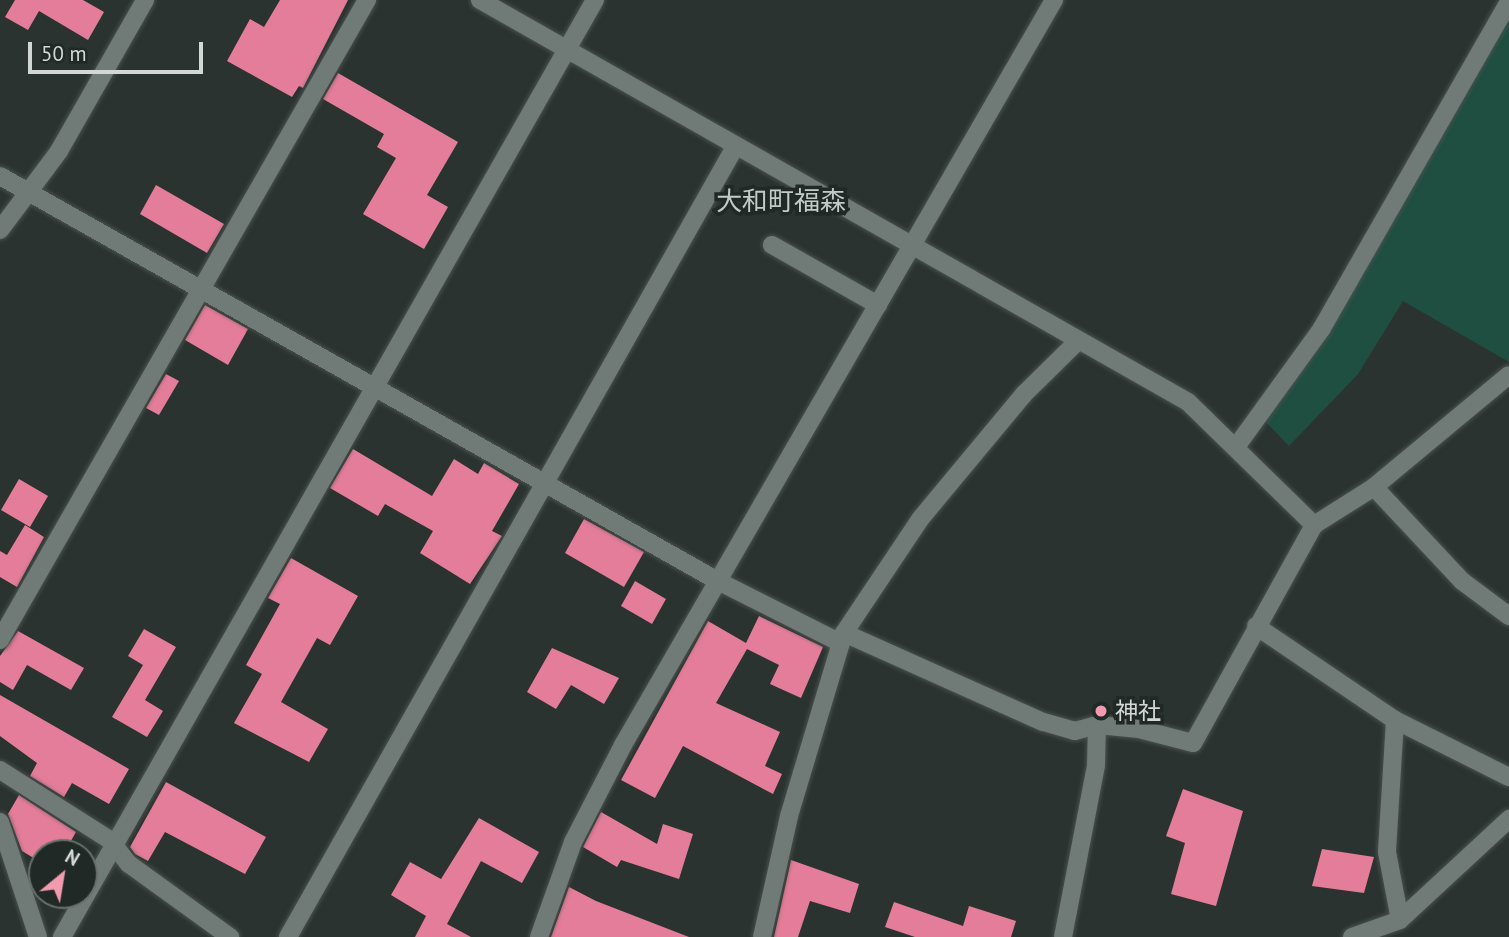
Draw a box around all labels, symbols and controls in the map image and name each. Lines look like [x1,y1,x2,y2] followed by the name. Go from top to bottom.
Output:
[32,28,206,72] scale bar
[41,40,87,67] text: 50 m
[716,185,846,217] district label: 大和町福森
[1115,697,1161,725] place label: 神社
[1093,703,1109,719] marker: 神社
[28,839,98,909] north arrow
[61,844,84,871] text: N

